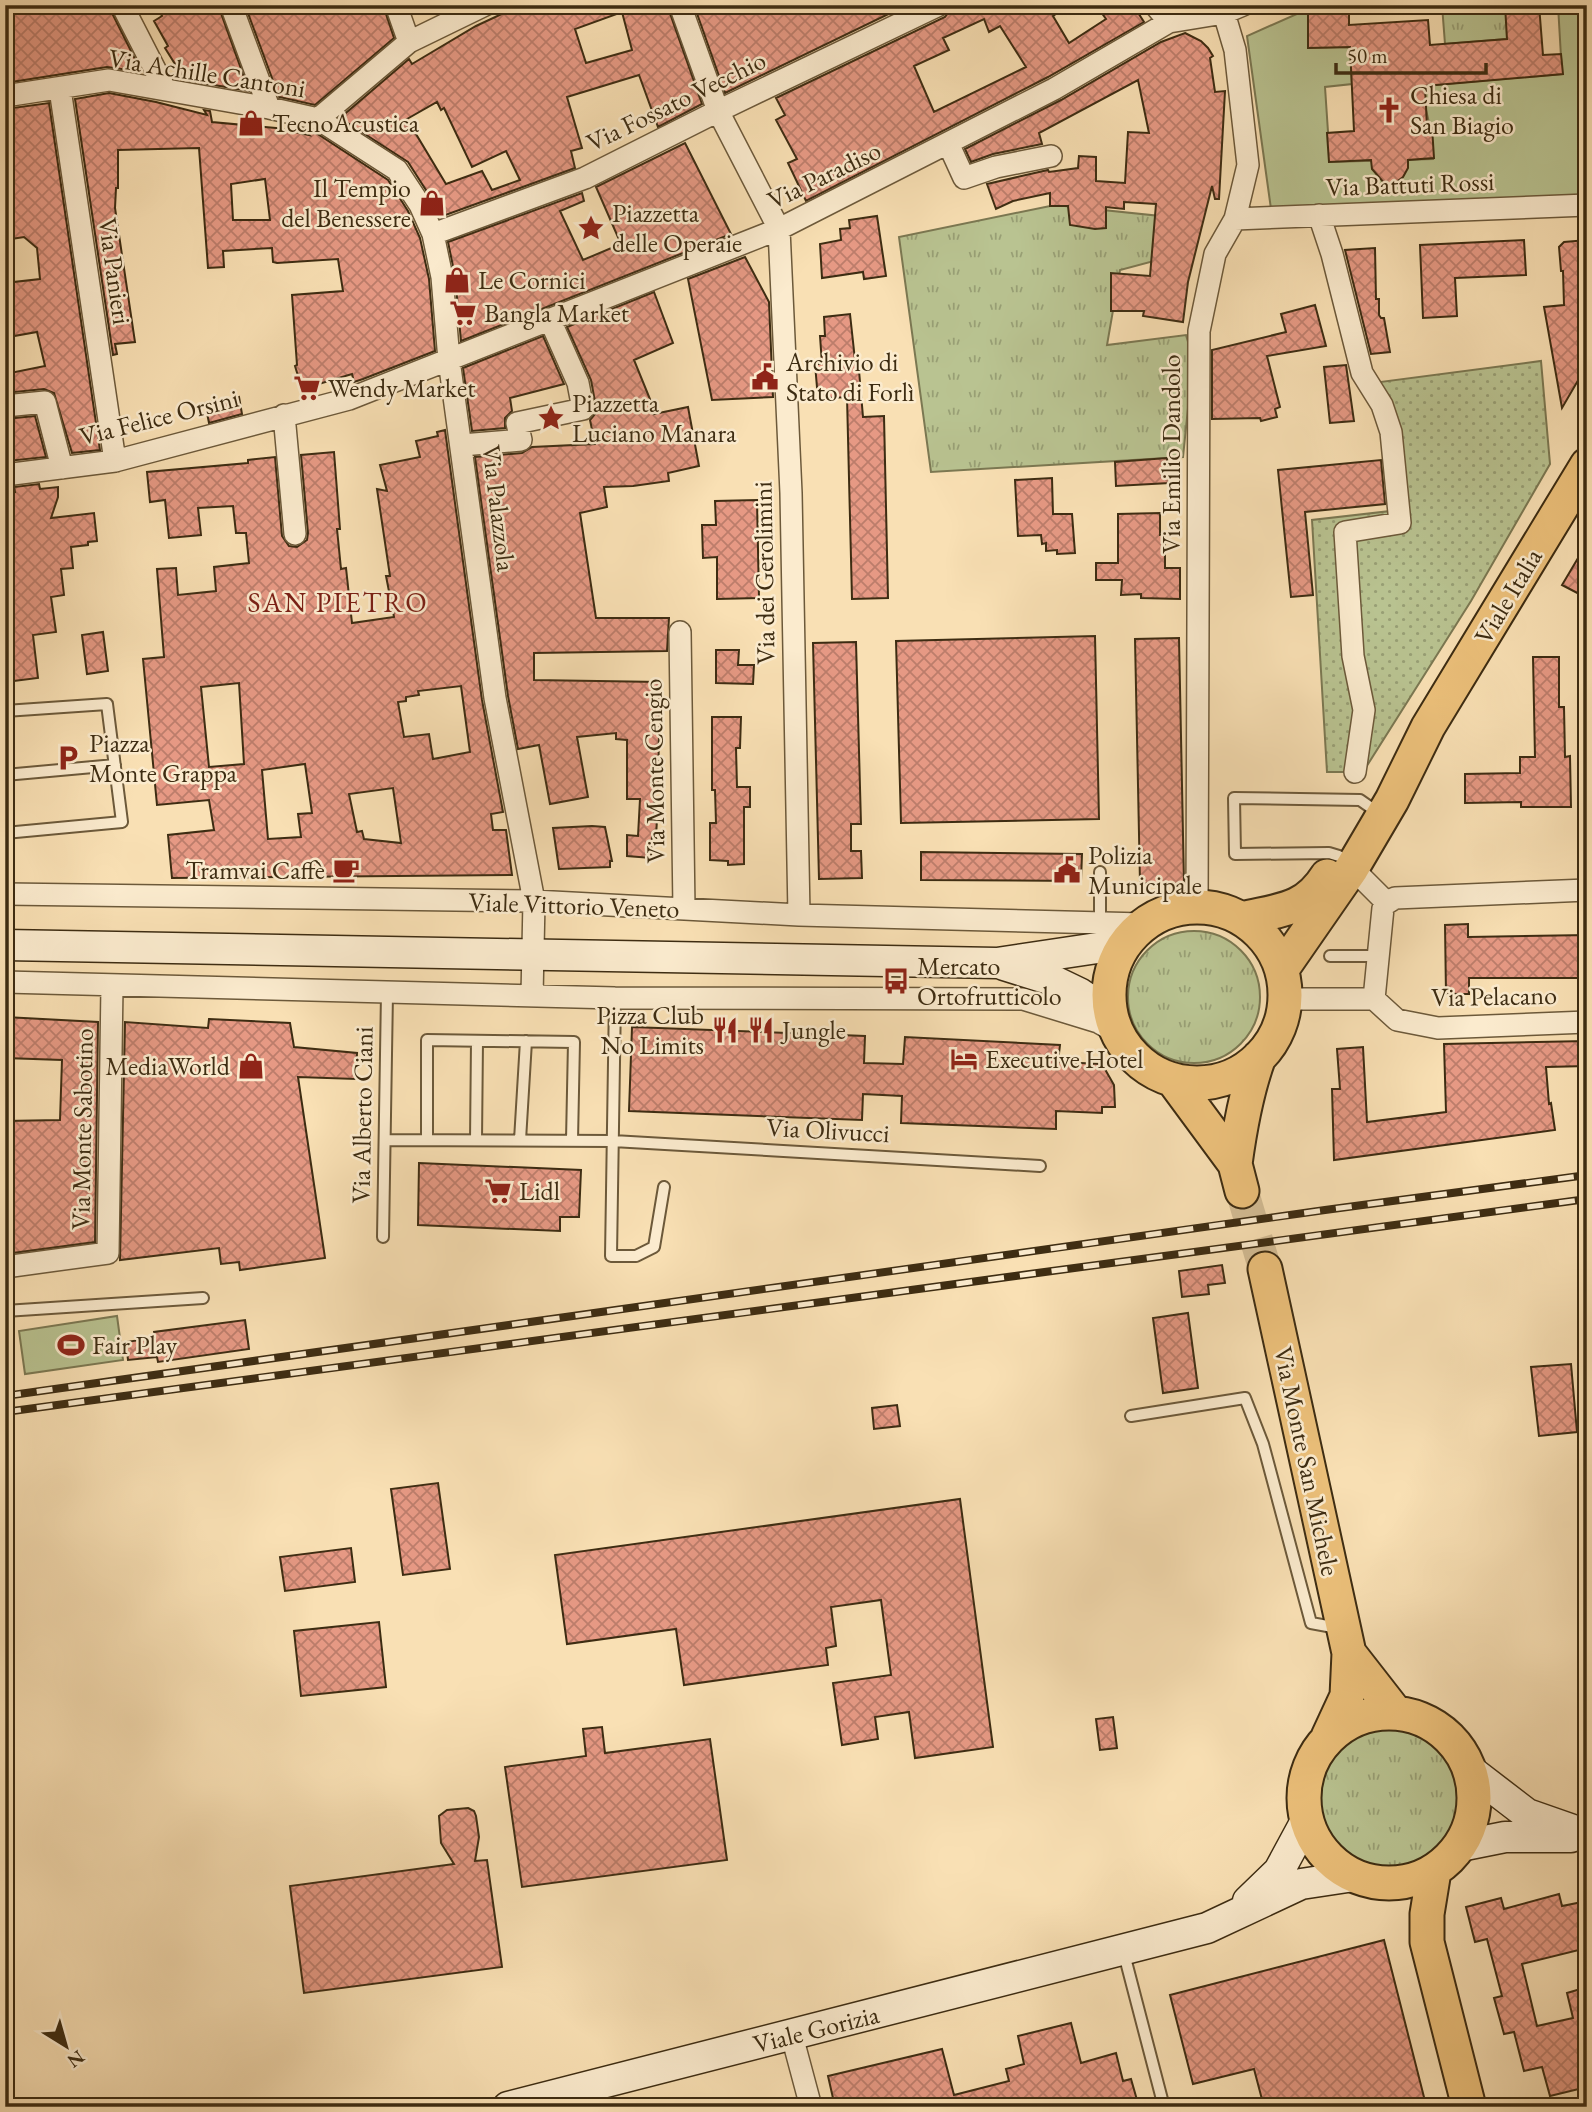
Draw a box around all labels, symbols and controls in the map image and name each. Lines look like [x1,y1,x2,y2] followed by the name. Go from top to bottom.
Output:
[1336,32,1487,76] scale bar
[106,41,308,105] street label: Via Achille Cantoni
[1347,42,1388,69] text: 50 m
[581,43,771,159] street label: Via Fossato Vecchio
[1410,78,1514,142] place label: Chiesa di San Biagio
[1374,95,1404,125] church icon: Chiesa di San Biagio
[272,106,420,140] place label: TecnoAcustica
[236,108,266,138] shop icon: TecnoAcustica
[762,133,886,217] street label: Via Paradiso
[1325,164,1495,204] street label: Via Battuti Rossi
[281,171,411,235] place label: Il Tempio del Benessere
[417,188,447,218] shop icon: Il Tempio del Benessere
[612,196,742,260] place label: Piazzetta delle Operaie
[576,213,606,243] place icon: Piazzetta delle Operaie
[91,215,139,327] street label: Via Panieri
[478,263,586,297] place label: Le Cornici
[442,265,472,295] shop icon: Le Cornici
[484,296,629,330] place label: Bangla Market
[448,298,478,328] supermarket icon: Bangla Market
[785,345,914,409] place label: Archivio di Stato di Forlì
[1154,354,1188,554] street label: Via Emilio Dandolo
[750,362,780,392] public building icon: Archivio di Stato di Forlì
[328,371,475,405] place label: Wendy Market
[292,373,322,403] supermarket icon: Wendy Market
[76,381,242,453] street label: Via Felice Orsini
[572,386,737,450] place label: Piazzetta Luciano Manara
[536,403,566,433] place icon: Piazzetta Luciano Manara
[474,443,524,574] street label: Via Palazzola
[745,481,783,665] street label: Via dei Gerolimini
[1466,541,1550,650] street label: Viale Italia
[247,584,429,620] district label: SAN PIETRO
[635,678,673,864] street label: Via Monte Cengio
[89,726,237,790] place label: Piazza Monte Grappa
[53,743,83,773] parking icon: Piazza Monte Grappa
[1088,838,1202,902] place label: Polizia Municipale
[185,853,325,887] place label: Tramvai Caffè
[331,855,361,885] cafe icon: Tramvai Caffè
[1052,855,1082,885] public building icon: Polizia Municipale
[468,884,680,926] street label: Viale Vittorio Veneto
[917,949,1062,1013] place label: Mercato Ortofrutticolo
[881,966,911,996] bus stop icon: Mercato Ortofrutticolo
[1431,978,1557,1014] street label: Via Pelacano
[596,998,704,1062] place label: Pizza Club No Limits
[780,1013,846,1047] place label: Jungle
[710,1015,740,1045] restaurant icon: Pizza Club No Limits
[746,1015,776,1045] restaurant icon: Jungle
[343,1026,381,1204] street label: Via Alberto Ciani
[63,1028,101,1230] street label: Via Monte Sabotino
[985,1042,1143,1076] place label: Executive Hotel
[949,1044,979,1074] hotel icon: Executive Hotel
[105,1049,231,1083] place label: MediaWorld
[236,1051,266,1081] shop icon: MediaWorld
[765,1110,891,1150] street label: Via Olivucci
[519,1174,560,1208] place label: Lidl
[483,1176,513,1206] supermarket icon: Lidl
[92,1328,178,1362] place label: Fair Play
[56,1330,86,1360] sports icon: Fair Play
[1266,1343,1348,1579] street label: Via Monte San Michele
[749,1997,883,2061] street label: Viale Gorizia
[32,2010,102,2080] north arrow
[62,2045,90,2074] text: N

